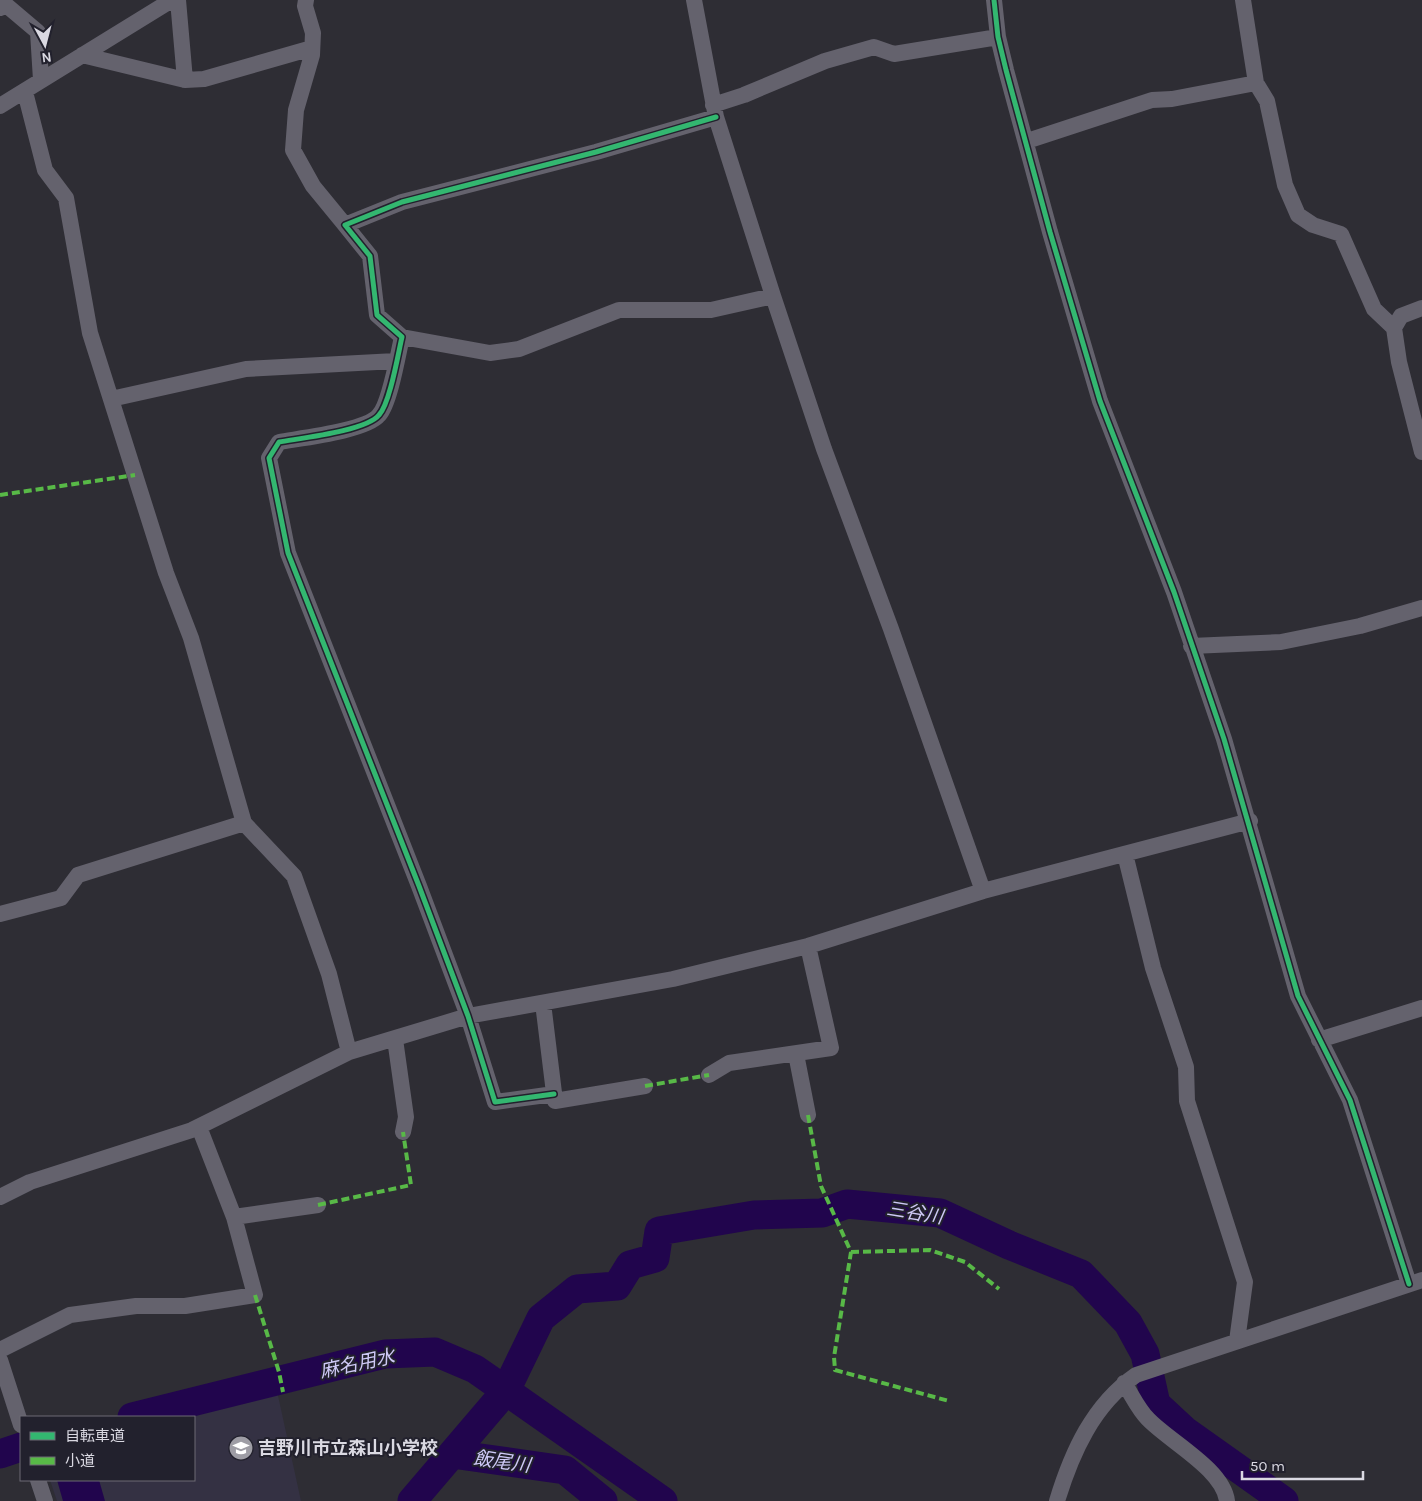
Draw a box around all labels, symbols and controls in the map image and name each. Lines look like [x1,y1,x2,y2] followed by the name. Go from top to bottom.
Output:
[20,20,70,70] north arrow
[41,48,53,66] text: N
[885,1198,947,1229] water label: 三谷川
[318,1345,399,1383] water label: 麻名用水
[20,1416,195,1481] legend
[65,1427,125,1445] text: 自転車道
[228,1435,254,1461] school or university icon: 吉野川市立森山小学校
[258,1437,438,1459] place label: 吉野川市立森山小学校
[472,1447,534,1477] water label: 飯尾川
[1242,1448,1363,1480] scale bar
[65,1452,95,1470] text: 小道
[1250,1457,1285,1475] text: 50 m

